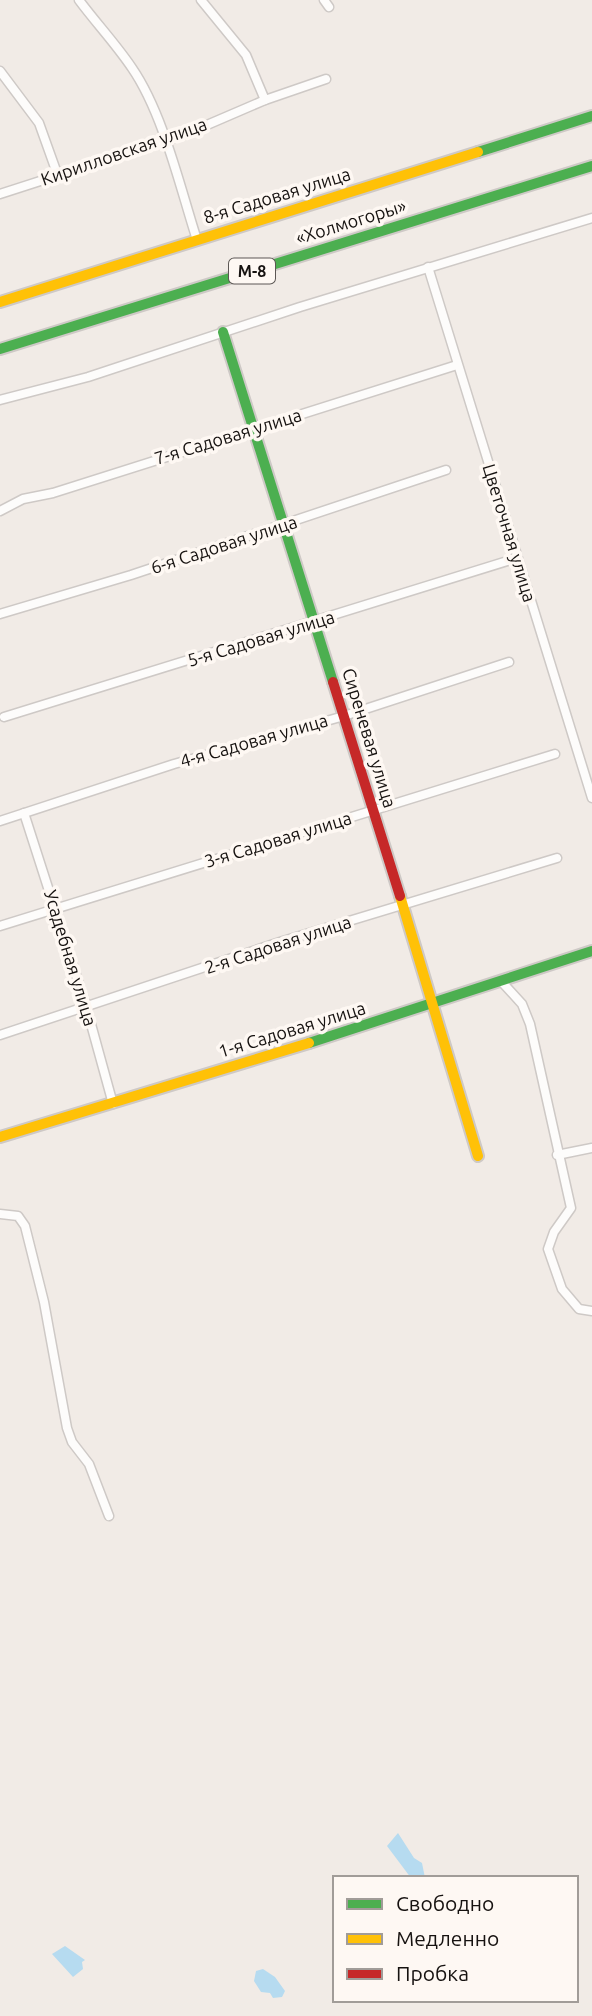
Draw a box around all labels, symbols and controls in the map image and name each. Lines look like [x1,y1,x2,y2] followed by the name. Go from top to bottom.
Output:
[38,113,209,189] street label: Кирилловская улица
[201,163,353,227] street label: 8-я Садовая улица
[293,195,408,247] street label: «Холмогоры»
[229,258,275,284] road number: М-8
[152,404,304,468] street label: 7-я Садовая улица
[479,461,540,604] street label: Цветочная улица
[148,511,299,577] street label: 6-я Садовая улица
[185,606,337,670] street label: 5-я Садовая улица
[339,666,401,810] street label: Сиреневая улица
[178,709,330,771] street label: 4-я Садовая улица
[202,807,354,871] street label: 3-я Садовая улица
[41,887,101,1028] street label: Усадебная улица
[202,911,353,977] street label: 2-я Садовая улица
[216,997,368,1061] street label: 1-я Садовая улица
[333,1876,578,2002] legend
[396,1891,494,1915] text: Свободно
[396,1926,499,1950] text: Медленно
[396,1961,469,1985] text: Пробка

